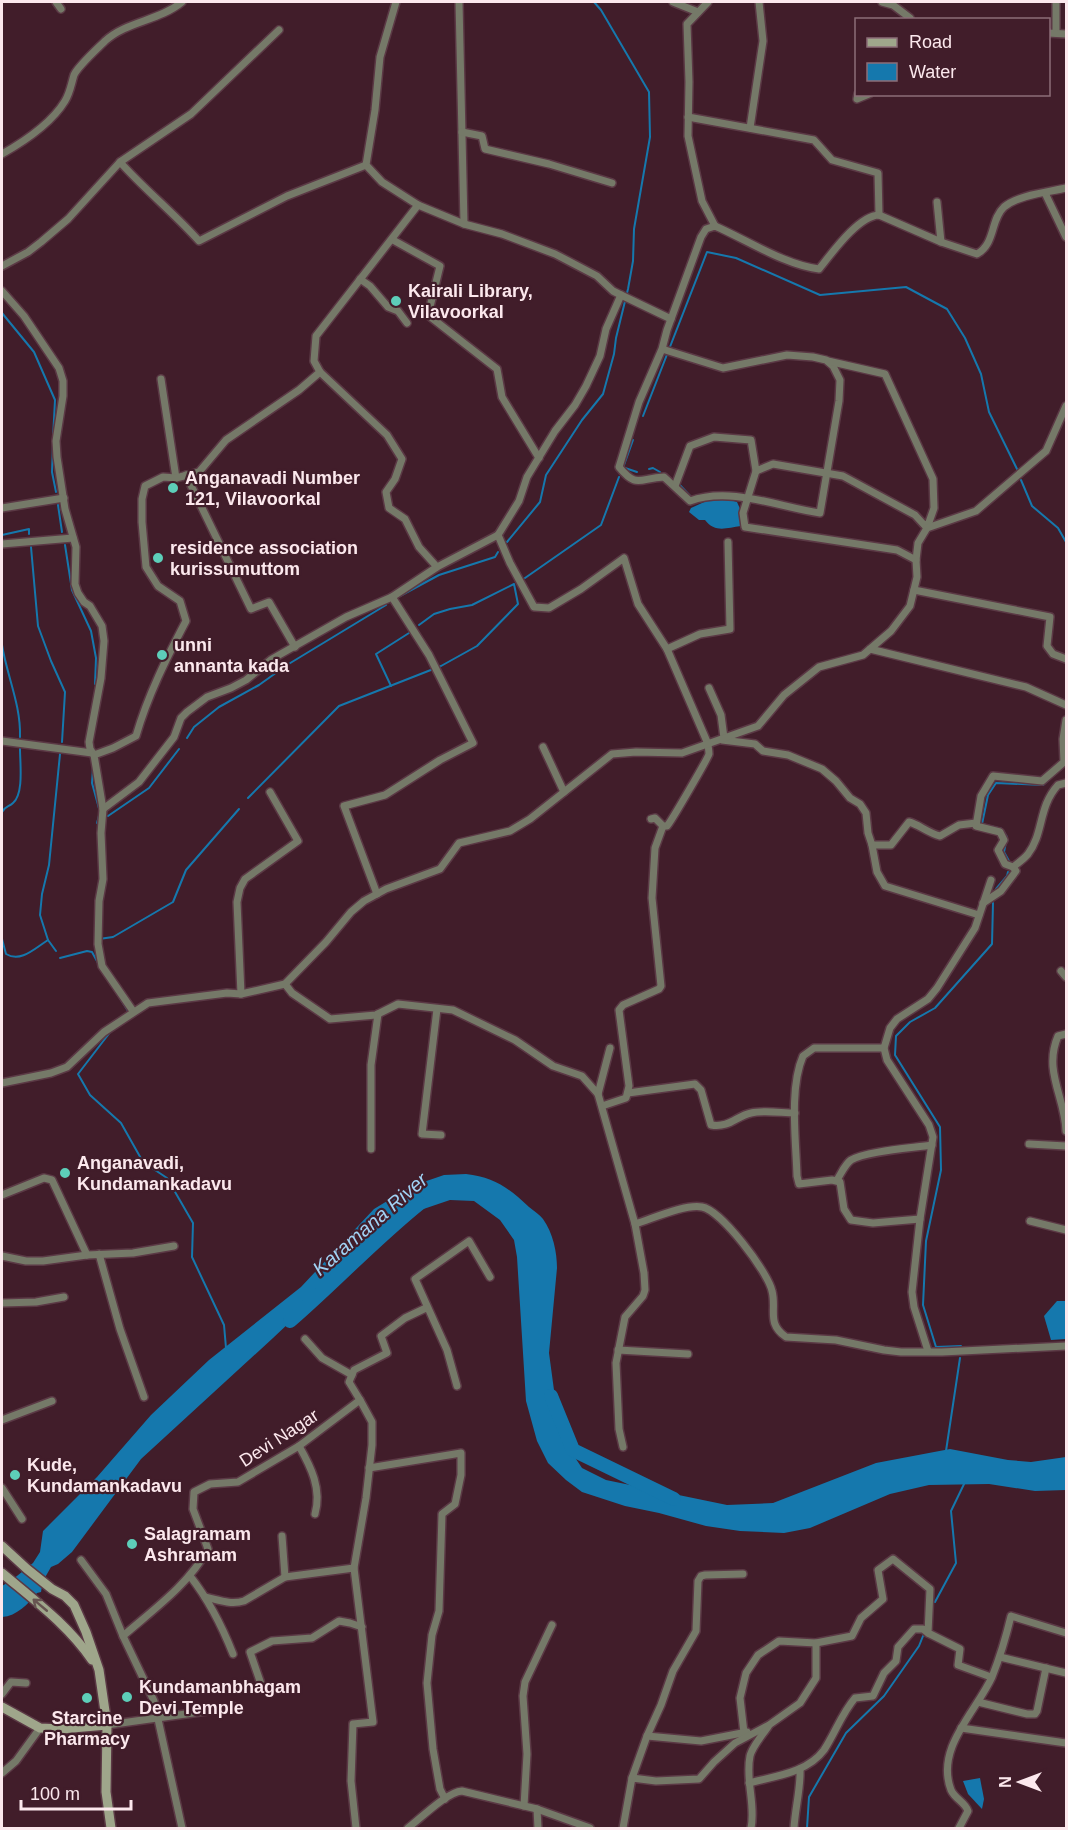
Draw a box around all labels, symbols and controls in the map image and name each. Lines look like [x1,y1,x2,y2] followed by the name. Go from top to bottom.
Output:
[855,18,1050,96] legend
[909,32,952,52] text: Road
[909,62,956,82] text: Water
[408,281,533,322] place label: Kairali Library, Vilavoorkal
[389,294,403,308] marker: Kairali Library, Vilavoorkal
[185,468,360,509] place label: Anganavadi Number 121, Vilavoorkal
[166,481,180,495] marker: Anganavadi Number 121, Vilavoorkal
[170,538,358,579] place label: residence association kurissumuttom
[151,551,165,565] marker: residence association kurissumuttom
[174,635,290,676] place label: unni annanta kada
[155,648,169,662] marker: unni annanta kada
[77,1153,232,1194] place label: Anganavadi, Kundamankadavu
[58,1166,72,1180] marker: Anganavadi, Kundamankadavu
[308,1167,433,1280] water label: Karamana River
[236,1405,322,1471] street label: Devi Nagar
[27,1455,182,1496] place label: Kude, Kundamankadavu
[8,1468,22,1482] marker: Kude, Kundamankadavu
[144,1524,251,1565] place label: Salagramam Ashramam
[125,1537,139,1551] marker: Salagramam Ashramam
[33,1598,48,1612] one-way arrow
[139,1677,301,1718] place label: Kundamanbhagam Devi Temple
[120,1690,134,1704] marker: Kundamanbhagam Devi Temple
[80,1691,94,1705] marker: Starcine Pharmacy
[44,1708,130,1749] place label: Starcine Pharmacy
[990,1752,1050,1812] north arrow
[21,1773,130,1811] scale bar
[997,1776,1014,1788] text: N
[30,1784,80,1804] text: 100 m

